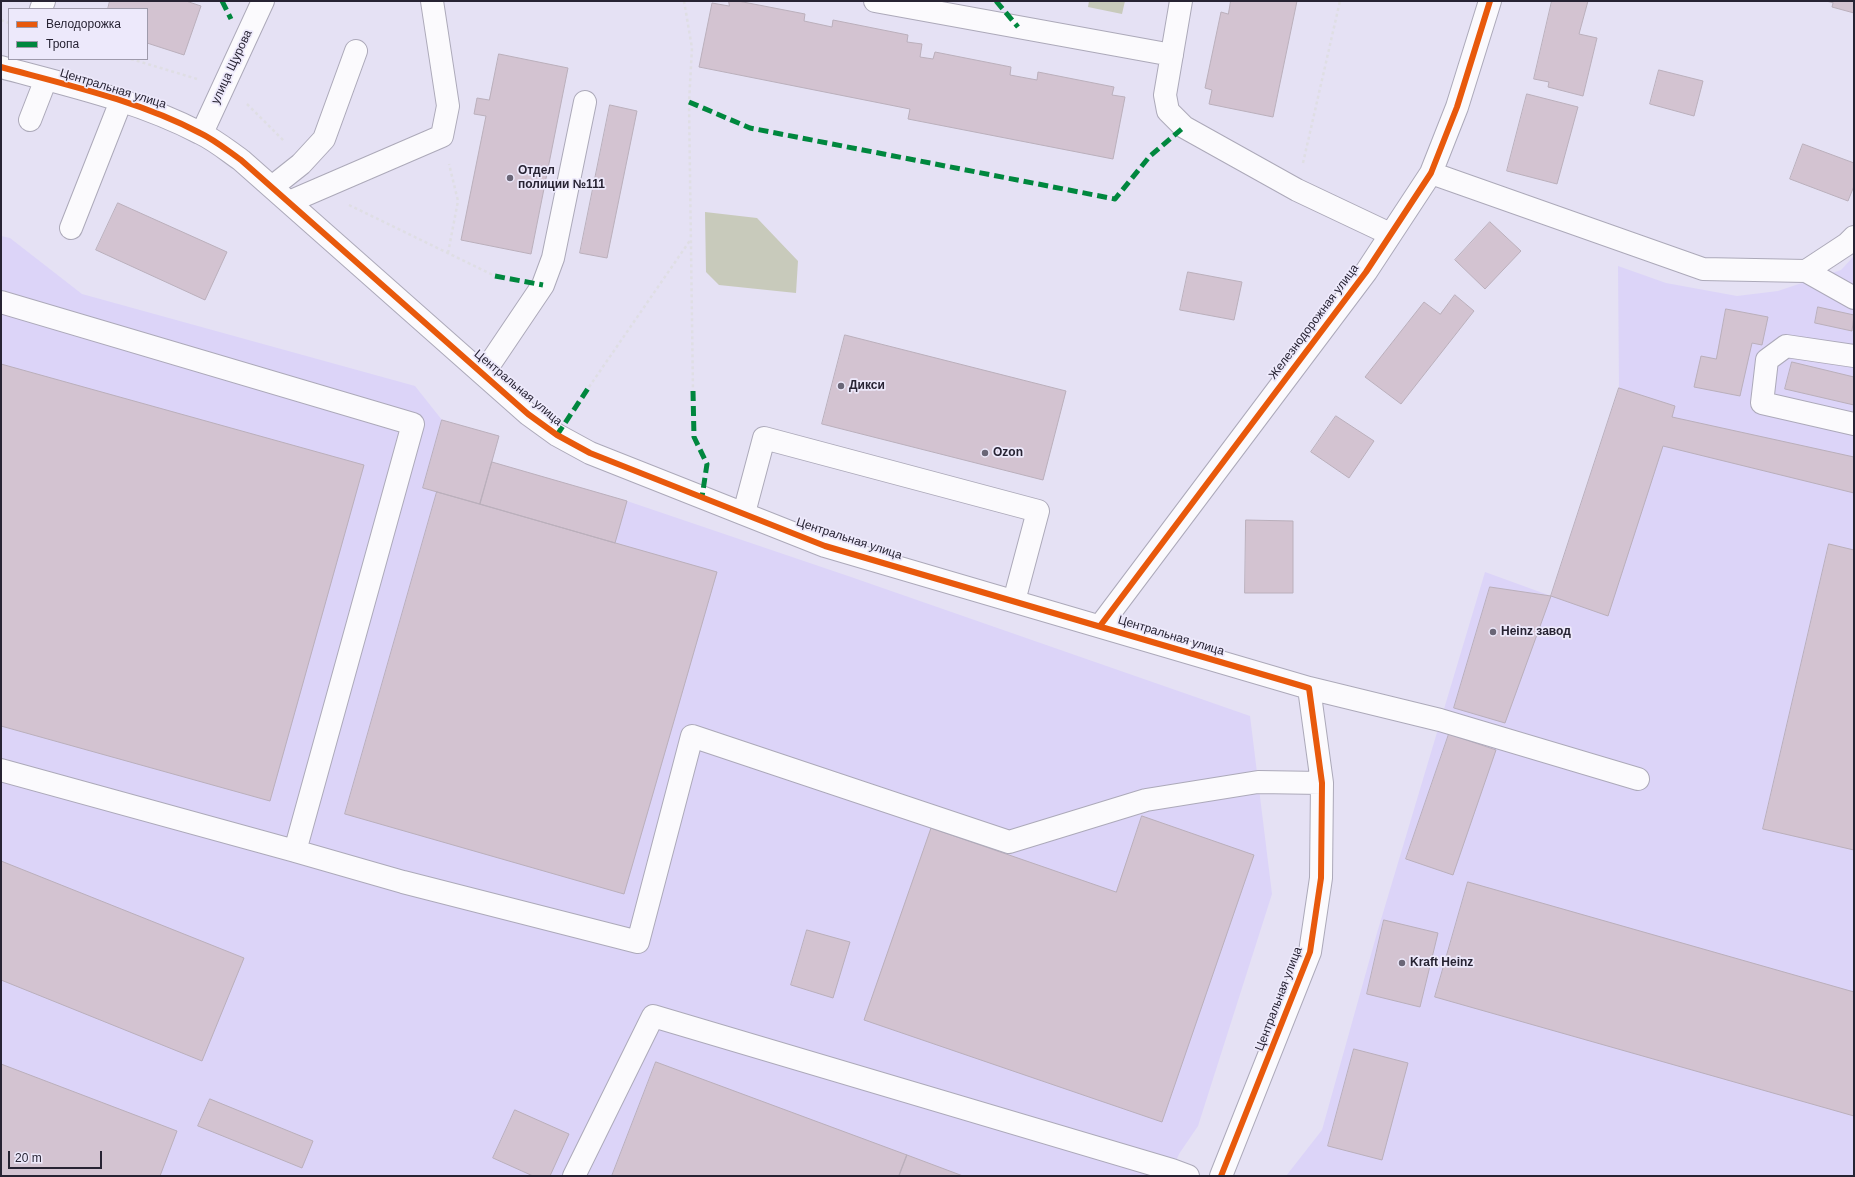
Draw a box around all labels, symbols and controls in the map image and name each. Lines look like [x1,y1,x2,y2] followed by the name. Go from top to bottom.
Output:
[8,8,148,60] legend
[46,17,121,31] text: Велодорожка
[209,28,255,106] street label: улица Щурова
[46,37,79,51] text: Тропа
[58,66,168,112] street label: Центральная улица
[518,164,605,192] place label: Отдел полиции №111
[505,173,515,183] marker: Отдел полиции №111
[1266,262,1362,382] street label: Железнодорожная улица
[471,347,565,429] street label: Центральная улица
[849,379,885,393] place label: Дикси
[836,381,846,391] marker: Дикси
[993,446,1023,460] place label: Ozon
[980,448,990,458] marker: Ozon
[794,515,904,563] street label: Центральная улица
[1116,613,1226,659] street label: Центральная улица
[1501,625,1571,639] place label: Heinz завод
[1488,627,1498,637] marker: Heinz завод
[1252,945,1306,1053] street label: Центральная улица
[1410,956,1473,970] place label: Kraft Heinz
[1397,958,1407,968] marker: Kraft Heinz
[10,1143,104,1169] scale bar
[15,1151,42,1165] text: 20 m

